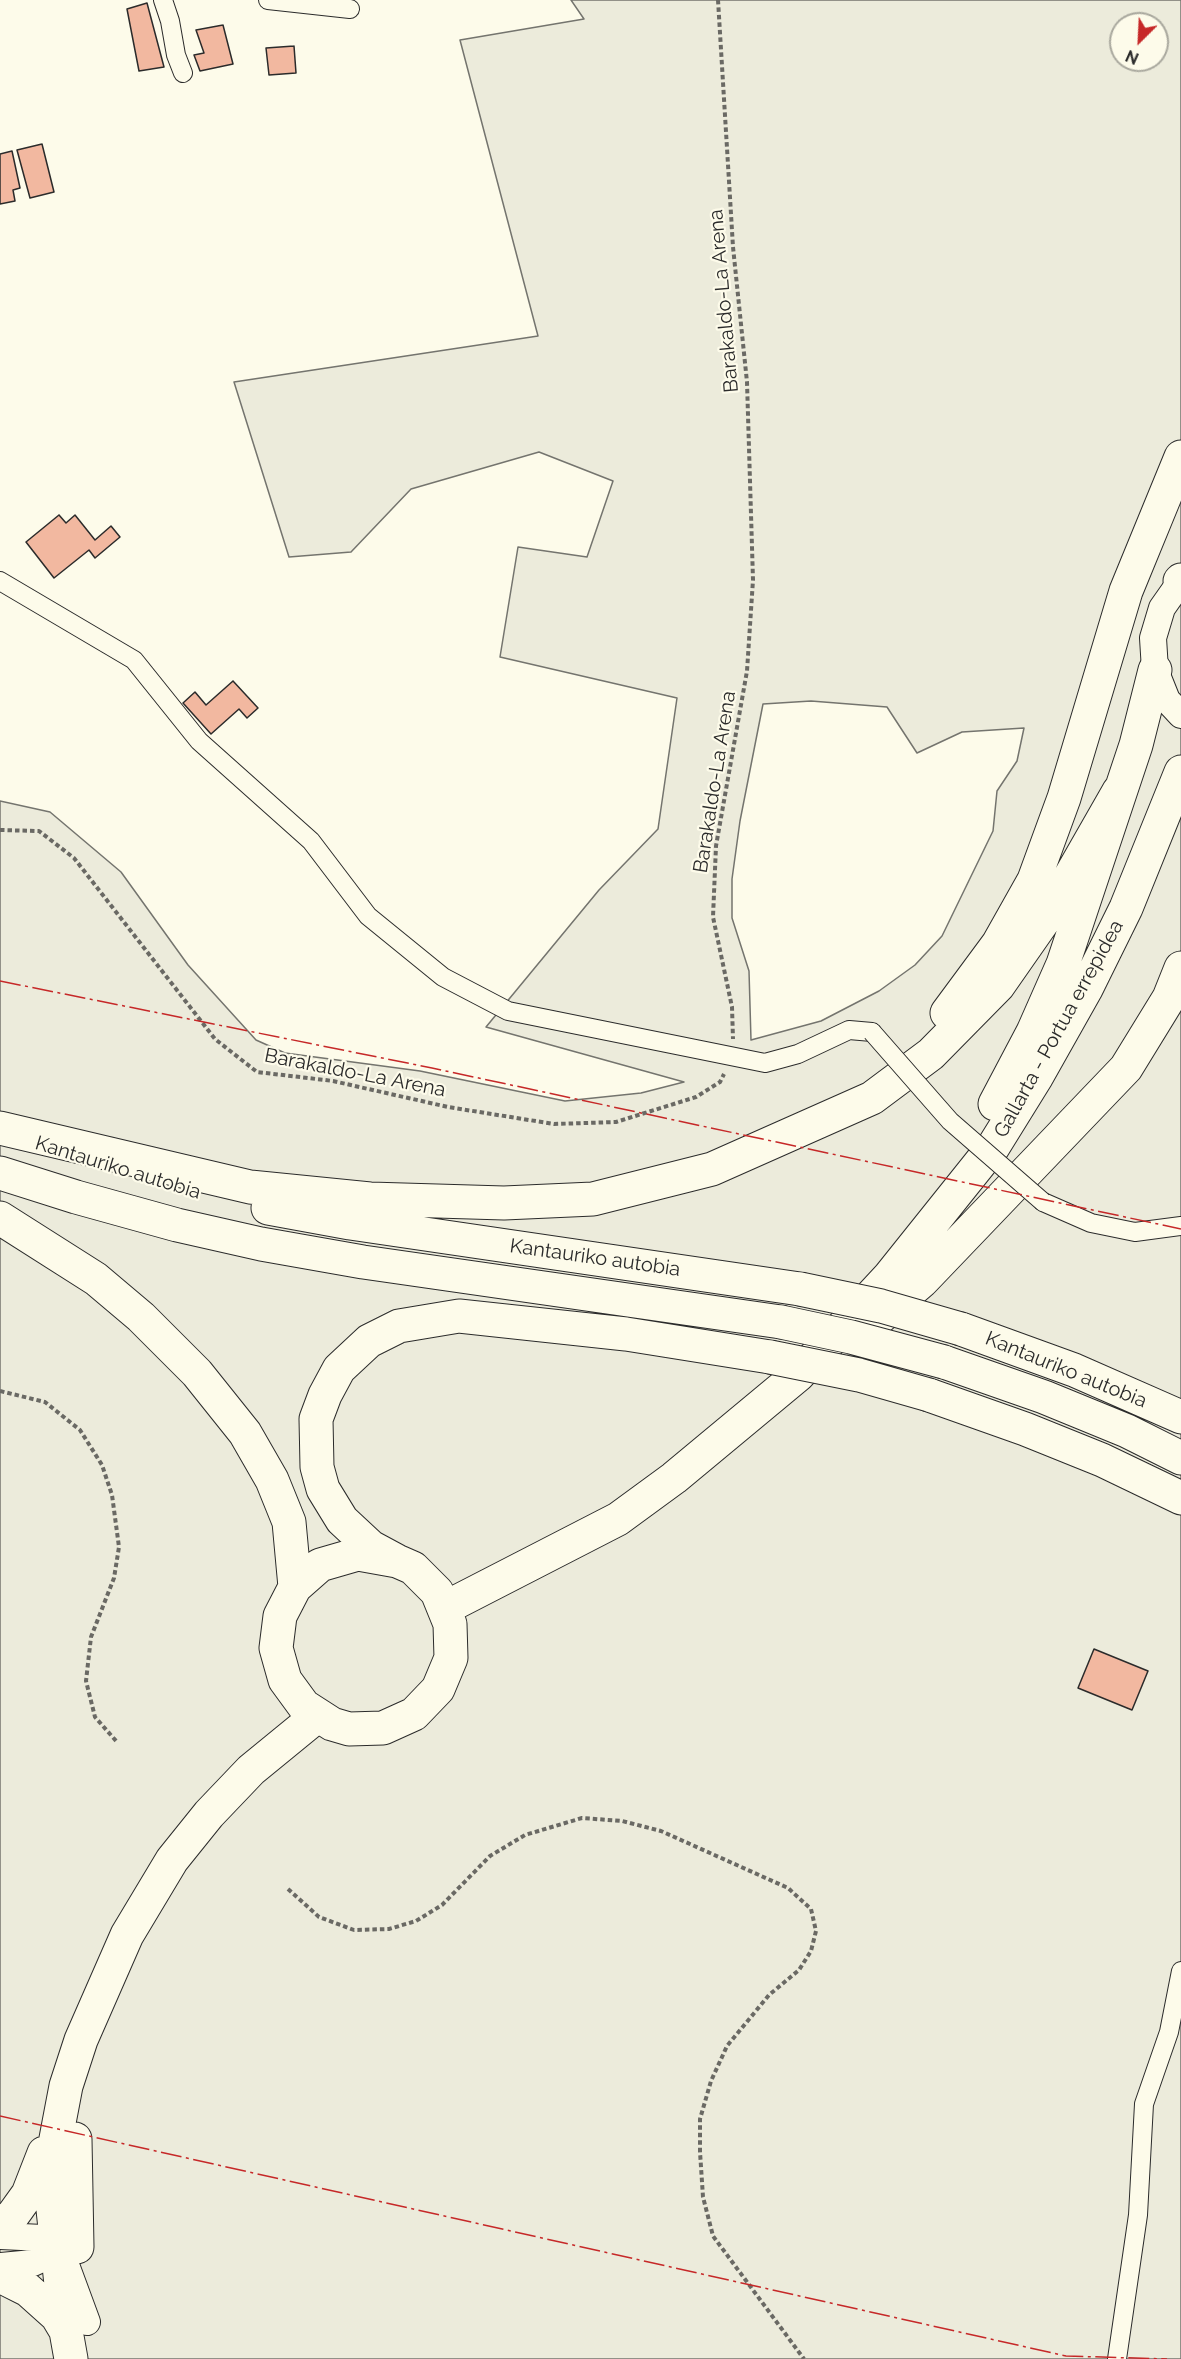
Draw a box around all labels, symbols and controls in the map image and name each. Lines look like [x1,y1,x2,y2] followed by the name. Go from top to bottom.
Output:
[1109,12,1169,72] north arrow
[1123,46,1142,68] text: N
[704,208,744,394] street label: Barakaldo-La Arena
[689,689,741,875] street label: Barakaldo-La Arena
[989,916,1129,1142] street label: Gallarta - Portua errepidea
[262,1044,448,1102] street label: Barakaldo-La Arena
[32,1131,204,1205] street label: Kantauriko autobia
[508,1234,682,1282] street label: Kantauriko autobia
[982,1327,1150,1413] street label: Kantauriko autobia

